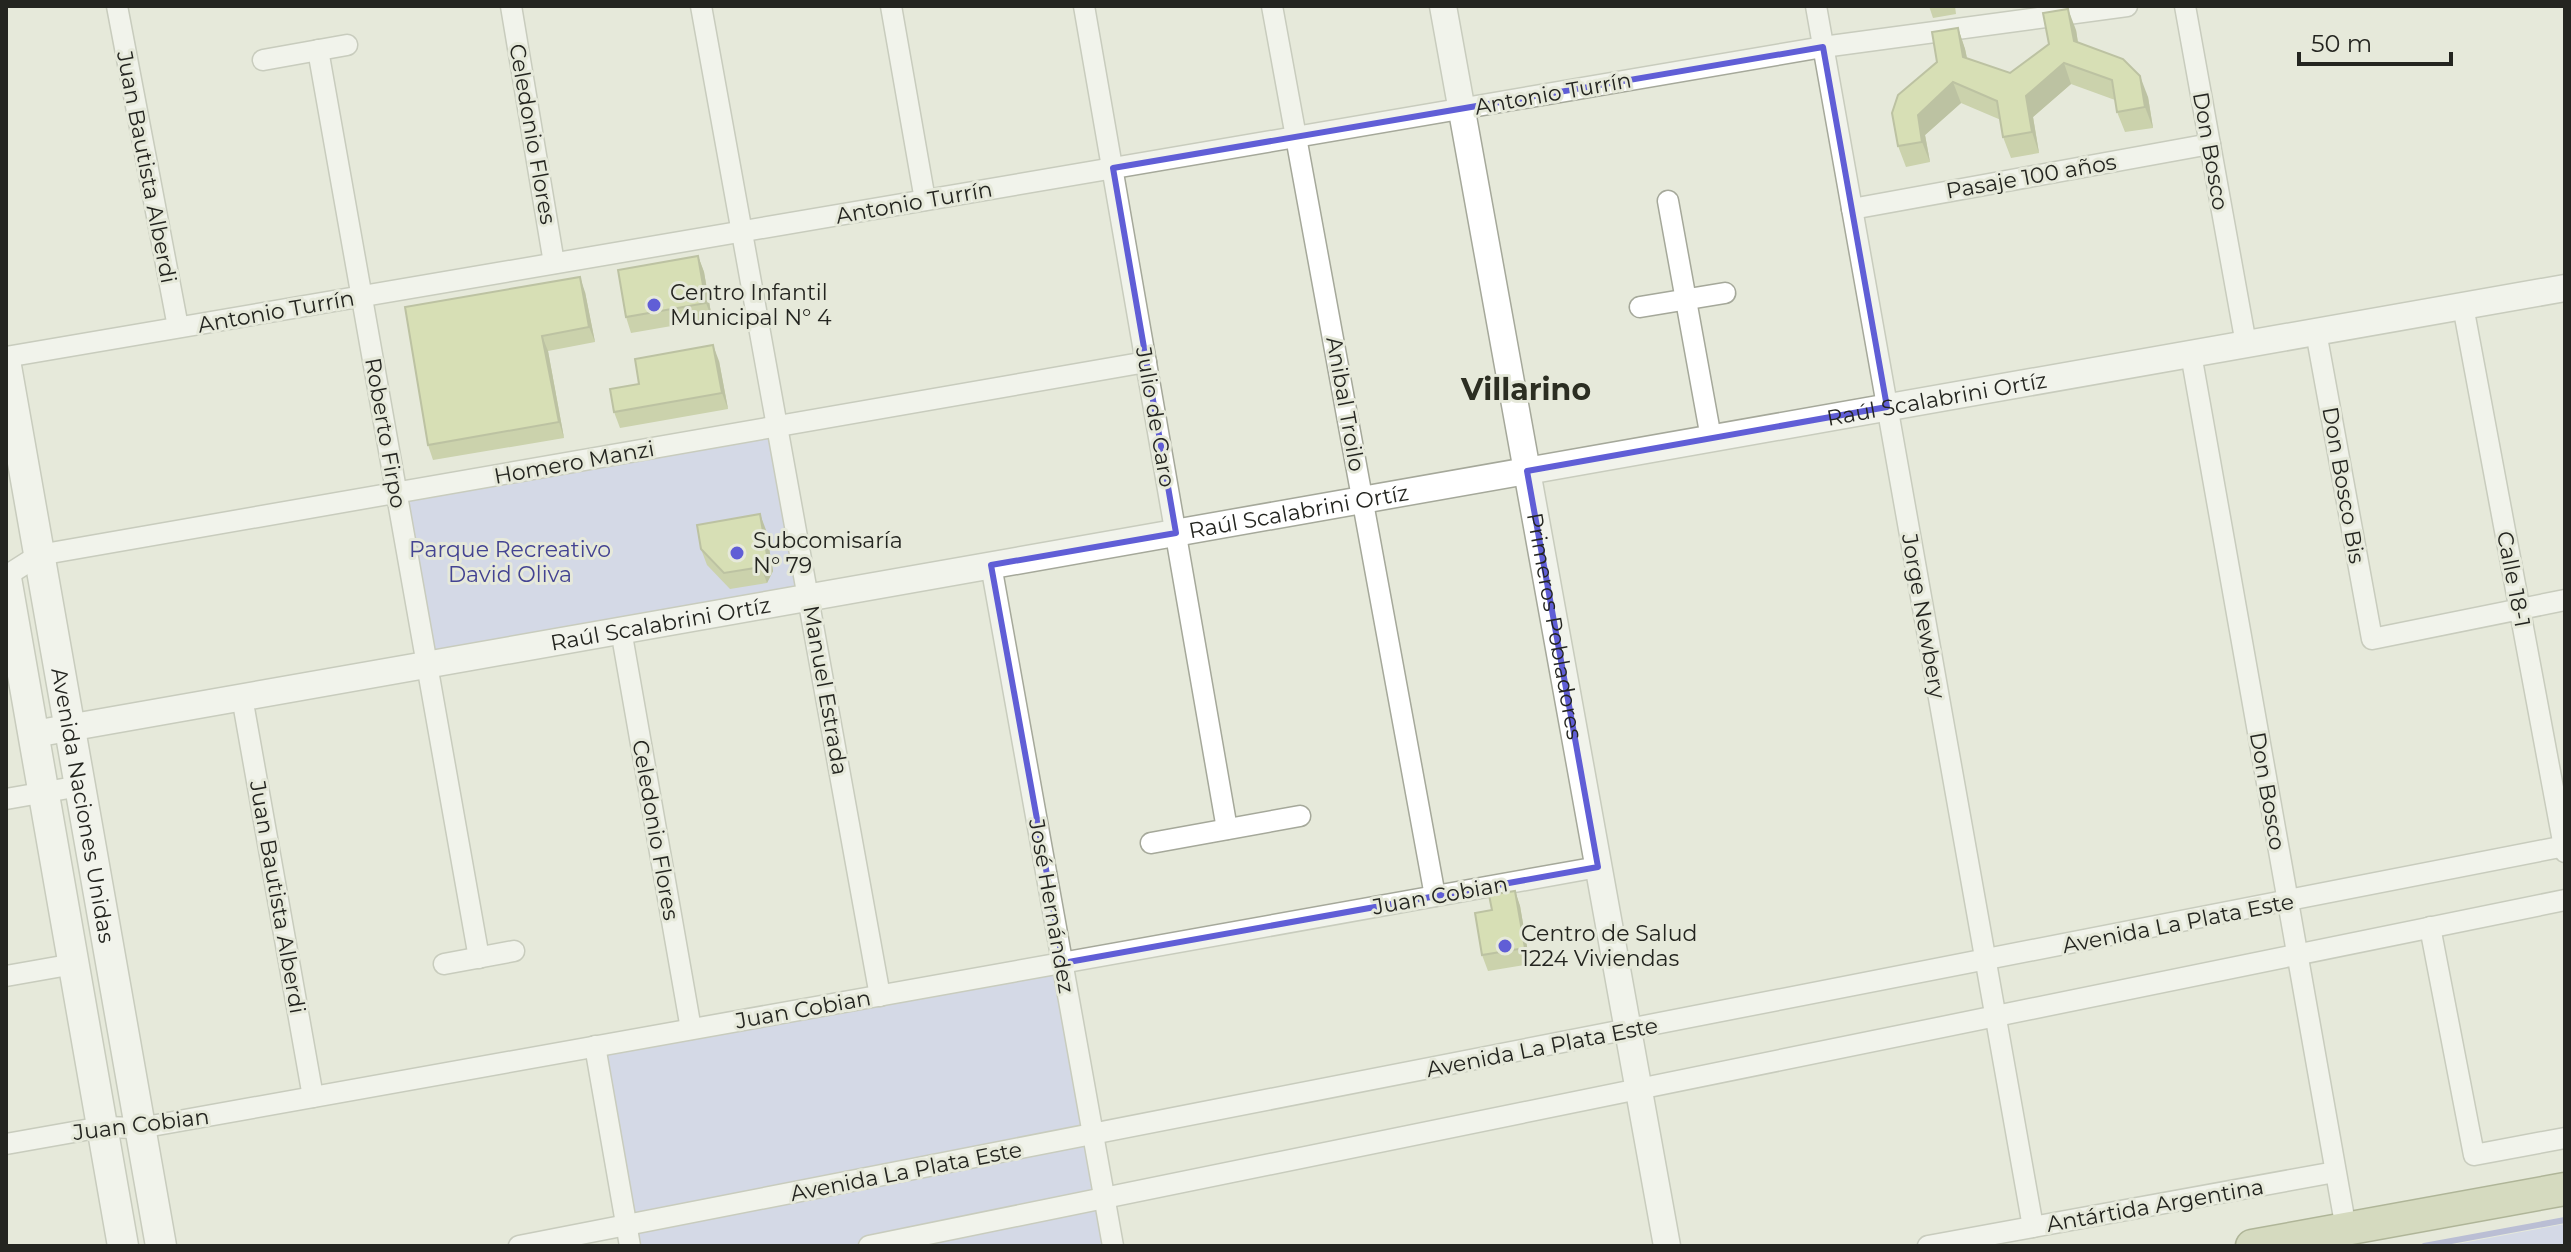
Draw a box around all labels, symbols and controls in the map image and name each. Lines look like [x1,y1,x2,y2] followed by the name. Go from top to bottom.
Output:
[2299,16,2451,66] scale bar
[2311,29,2372,58] text: 50 m
[503,42,562,227] street label: Celedonio Flores
[111,48,182,285] street label: Juan Bautista Alberdi
[1473,66,1633,121] street label: Antonio Turrín
[2187,90,2234,212] street label: Don Bosco
[1944,148,2119,205] street label: Pasaje 100 años
[834,175,994,230] street label: Antonio Turrín
[670,279,832,331] place label: Centro Infantil Municipal N° 4
[196,284,356,339] street label: Antonio Turrín
[645,296,663,314] marker: Centro Infantil Municipal N° 4
[1320,335,1371,474] street label: Anibal Troilo
[1130,344,1181,489] street label: Julio de Caro
[359,356,412,510] street label: Roberto Firpo
[1825,367,2049,432] street label: Raúl Scalabrini Ortíz
[1460,371,1591,408] district label: Villarino
[2316,405,2371,566] street label: Don Bosco Bis
[492,435,656,490] street label: Homero Manzi
[1187,479,1411,544] street label: Raúl Scalabrini Ortíz
[1521,511,1588,742] street label: Primeros Pobladores
[753,527,903,579] place label: Subcomisaría N° 79
[2491,529,2536,629] street label: Calle 18-1
[1896,531,1951,701] street label: Jorge Newbery
[409,536,611,588] park label: Parque Recreativo David Oliva
[728,544,746,562] marker: Subcomisaría N° 79
[548,591,773,657] street label: Raúl Scalabrini Ortíz
[797,603,854,777] street label: Manuel Estrada
[45,666,120,945] street label: Avenida Naciones Unidas
[2244,730,2291,852] street label: Don Bosco
[626,738,685,923] street label: Celedonio Flores
[244,778,311,1016] street label: Juan Bautista Alberdi
[1023,816,1080,995] street label: José Hernández
[1369,870,1510,921] street label: Juan Cobian
[2060,888,2296,959] street label: Avenida La Plata Este
[1521,920,1697,972] place label: Centro de Salud 1224 Viviendas
[1496,937,1514,955] marker: Centro de Salud 1224 Viviendas
[732,984,873,1035] street label: Juan Cobian
[1424,1012,1660,1083] street label: Avenida La Plata Este
[70,1103,211,1146] street label: Juan Cobian
[788,1136,1024,1207] street label: Avenida La Plata Este
[2044,1173,2266,1238] street label: Antártida Argentina

